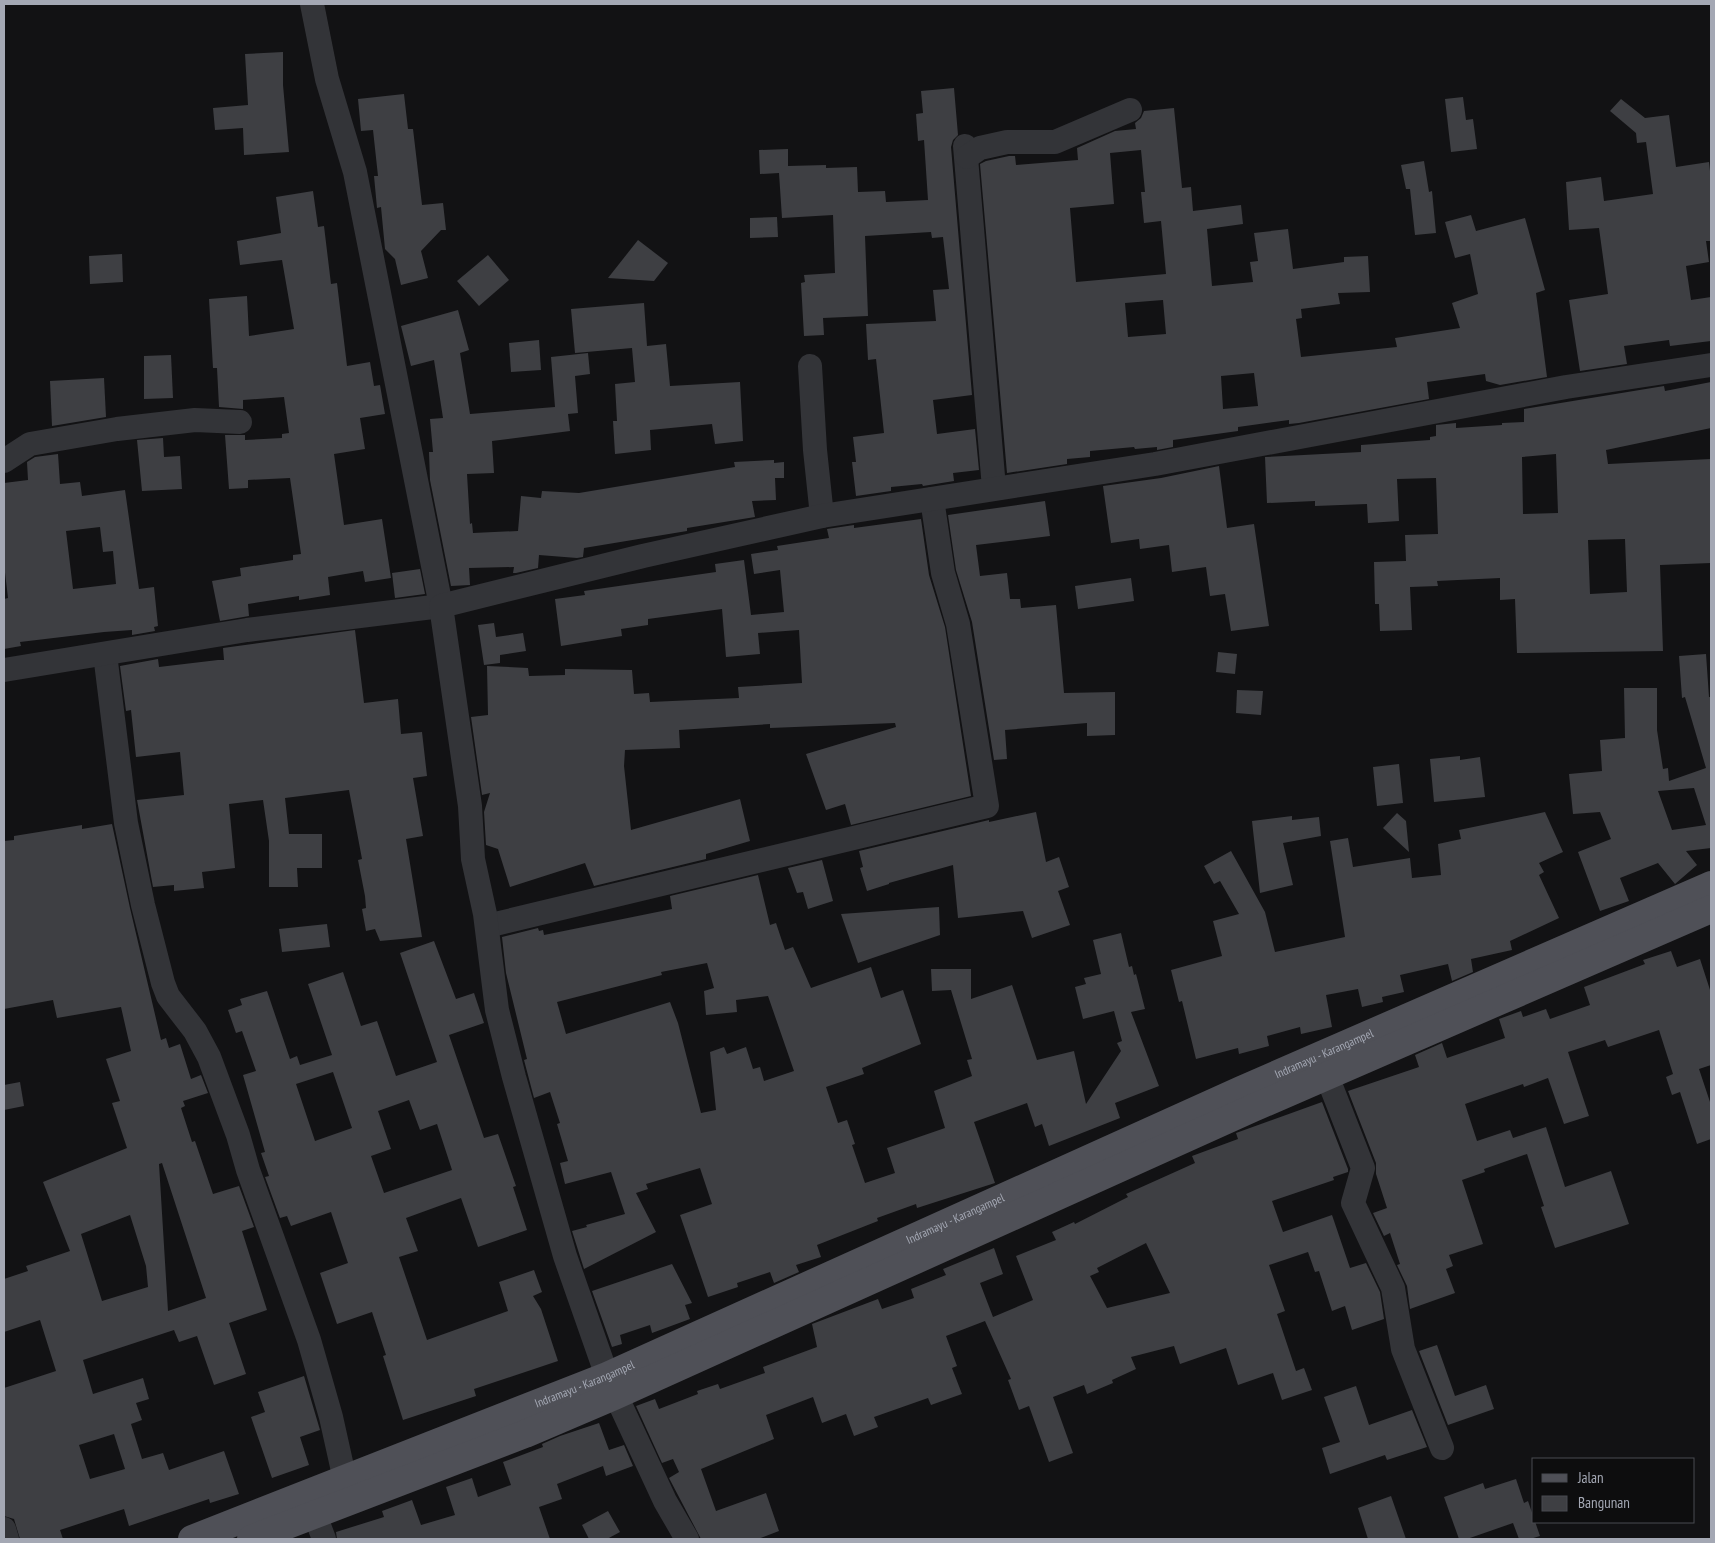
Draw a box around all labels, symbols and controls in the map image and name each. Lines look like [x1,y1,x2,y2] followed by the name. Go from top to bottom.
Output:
[1272,1025,1376,1081] street label: Indramayu - Karangampel
[904,1190,1007,1247] street label: Indramayu - Karangampel
[532,1357,637,1411] street label: Indramayu - Karangampel
[1532,1458,1695,1523] legend
[1577,1468,1604,1487] text: Jalan
[1578,1493,1630,1512] text: Bangunan

